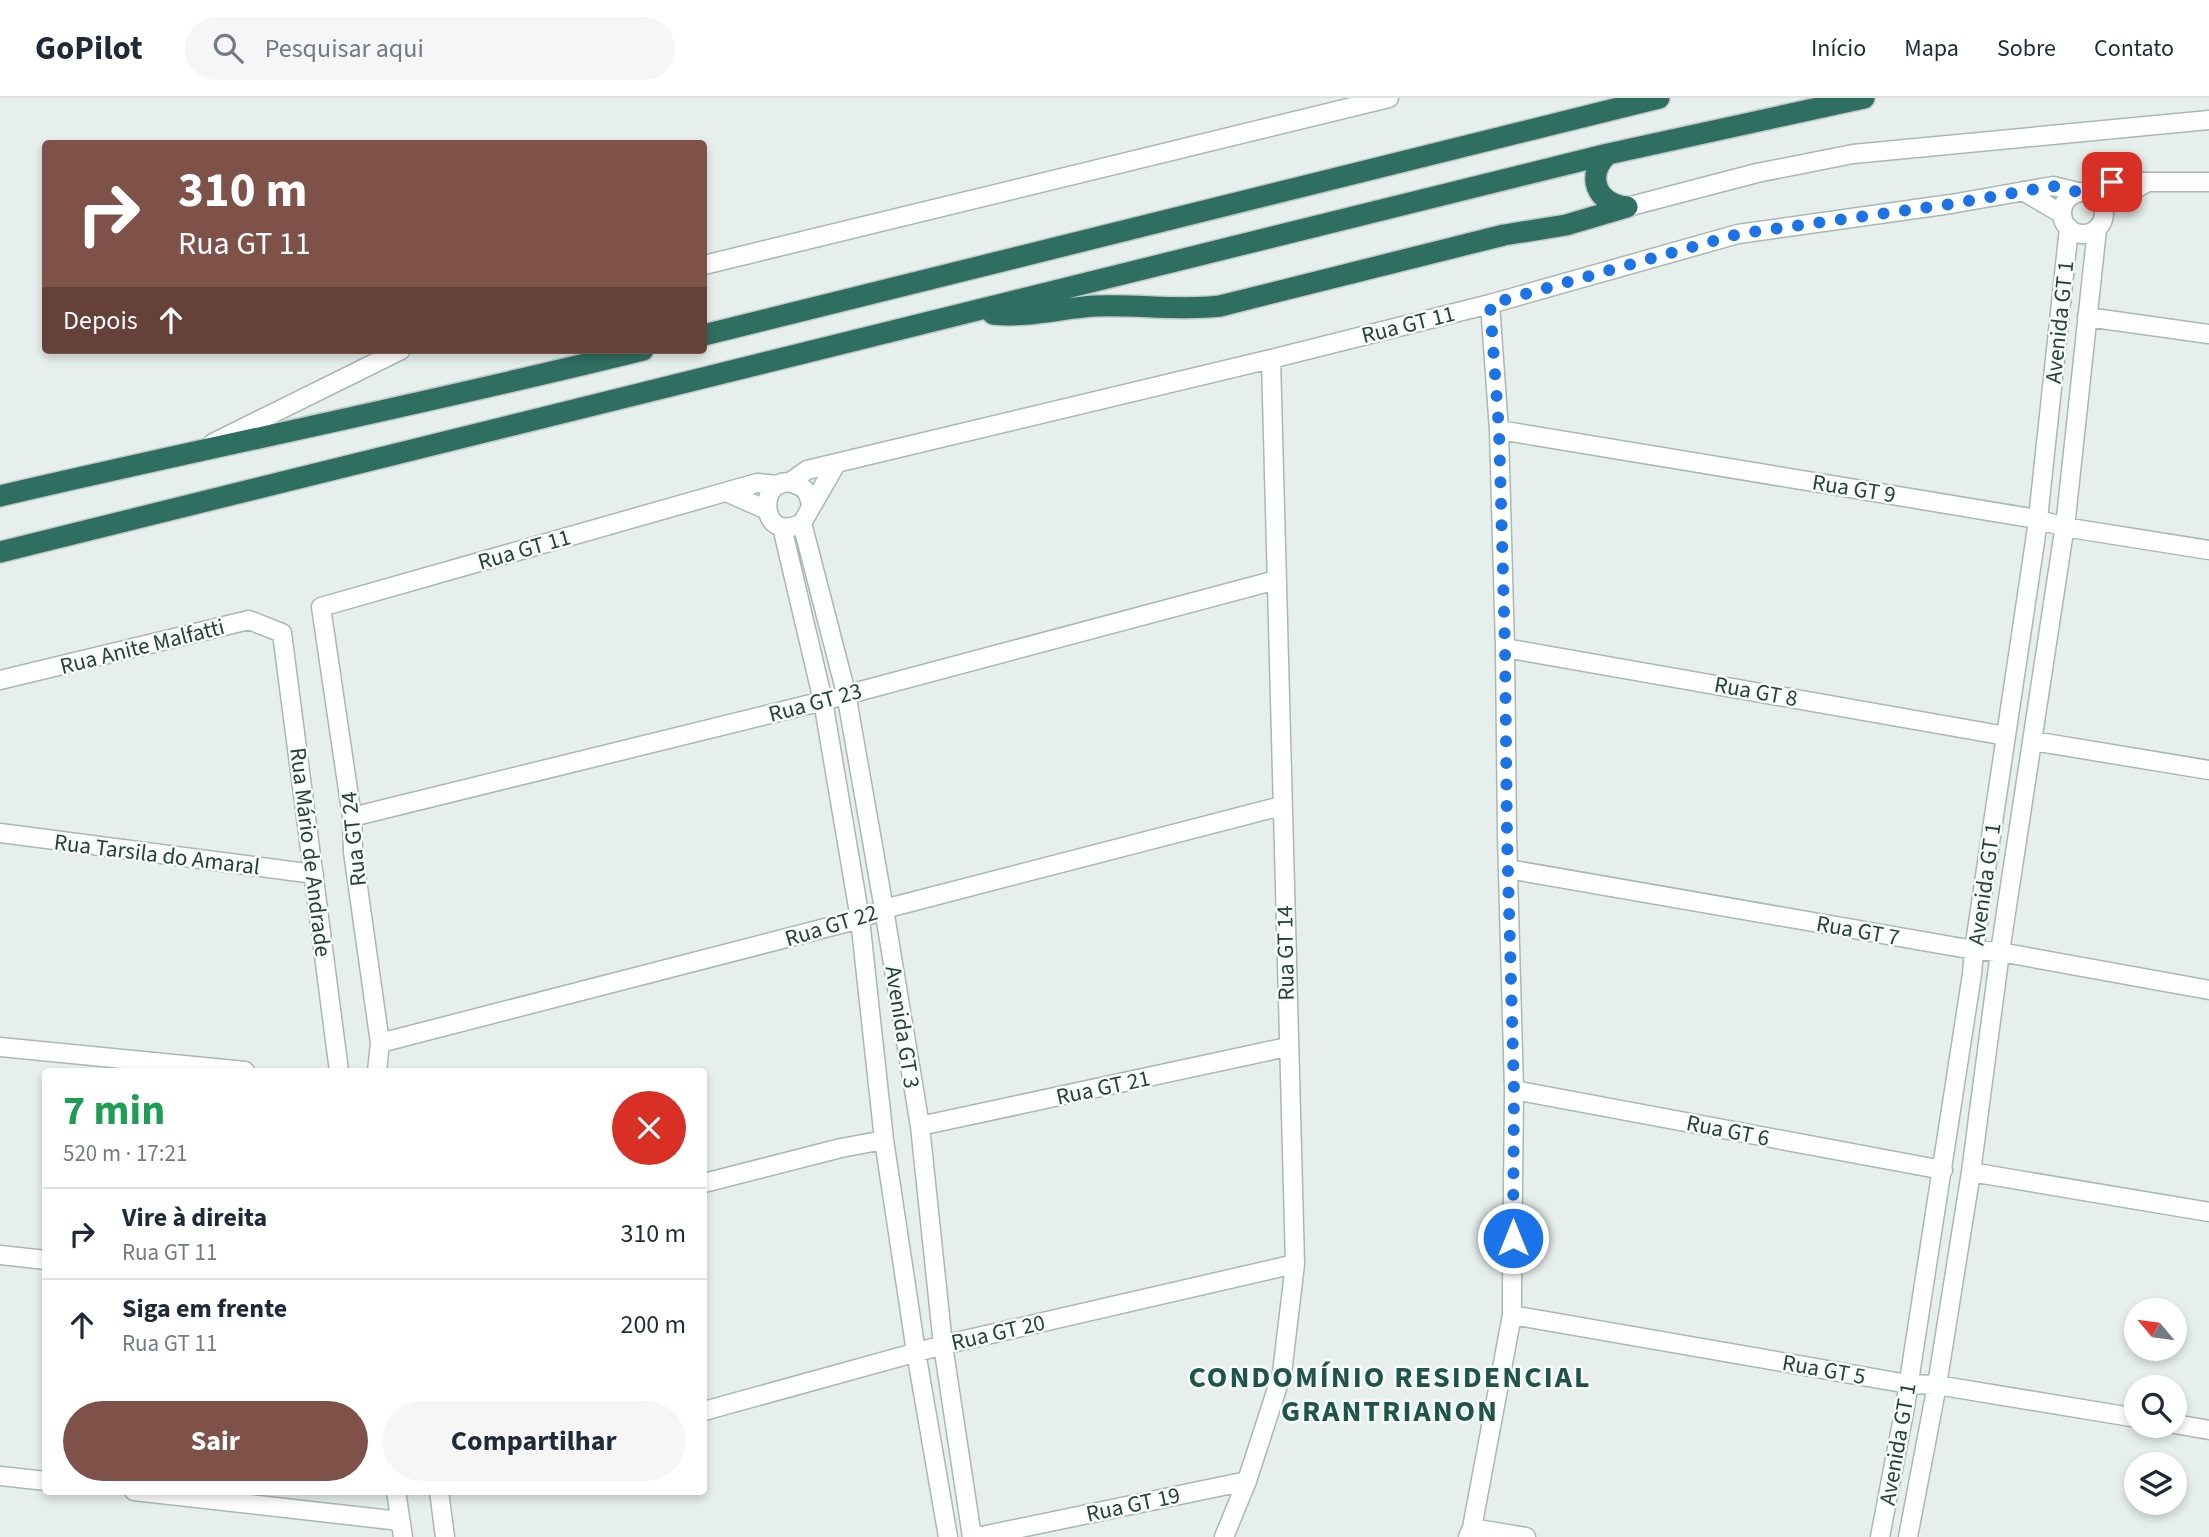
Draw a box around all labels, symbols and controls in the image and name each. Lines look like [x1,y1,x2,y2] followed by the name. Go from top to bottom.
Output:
[185,17,675,80] search box
[35,25,143,72] text: GoPilot
[209,29,247,67] icon: search
[265,30,424,67] text: Pesquisar aqui
[1811,31,1866,66] text: Início
[1904,31,1959,66] text: Mapa
[1997,31,2056,66] text: Sobre
[2094,31,2174,66] text: Contato
[2082,152,2142,212] pin
[178,156,307,226] text: 310 m
[2093,163,2131,201] icon: arrive
[63,168,154,259] icon: right
[178,221,311,267] text: Rua GT 11
[2037,259,2082,385] street label: Avenida GT 1
[1358,297,1458,352] street label: Rua GT 11
[152,301,190,339] icon: ahead
[63,302,138,339] text: Depois
[1810,466,1898,511] street label: Rua GT 9
[474,520,574,578] street label: Rua GT 11
[56,610,228,683] street label: Rua Anite Malfatti
[1712,668,1800,715] street label: Rua GT 8
[765,674,865,731] street label: Rua GT 23
[281,746,340,959] street label: Rua Mário de Andrade
[332,790,375,888] street label: Rua GT 24
[1960,821,2009,948] street label: Avenida GT 1
[52,825,262,883] street label: Rua Tarsila do Amaral
[781,896,882,955] street label: Rua GT 22
[1268,905,1303,1001] street label: Rua GT 14
[1814,907,1902,954] street label: Rua GT 7
[877,963,928,1091] street label: Avenida GT 3
[1053,1061,1153,1114] street label: Rua GT 21
[63,1081,165,1141] text: 7 min
[612,1091,686,1165] button: close
[1684,1106,1772,1155] street label: Rua GT 6
[63,1137,187,1170] text: 520 m · 17:21
[122,1199,267,1236] text: Vire à direita
[1476,1201,1550,1275] position arrow
[63,1215,101,1253] icon: right
[620,1215,686,1252] text: 310 m
[122,1236,217,1269] text: Rua GT 11
[122,1290,287,1327] text: Siga em frente
[2124,1298,2188,1362] north arrow
[2124,1298,2187,1515] map controls
[63,1306,101,1344] icon: ahead
[620,1306,686,1343] text: 200 m
[948,1306,1048,1359] street label: Rua GT 20
[122,1327,217,1360] text: Rua GT 11
[1780,1346,1868,1393] street label: Rua GT 5
[1189,1356,1592,1433] district label: CONDOMÍNIO RESIDENCIAL GRANTRIANON
[2124,1375,2187,1438] button: search
[1871,1380,1924,1508] street label: Avenida GT 1
[63,1401,368,1481] button: Sair
[382,1401,686,1481] button: Compartilhar
[2124,1452,2187,1515] button: layers
[1083,1478,1183,1531] street label: Rua GT 19

